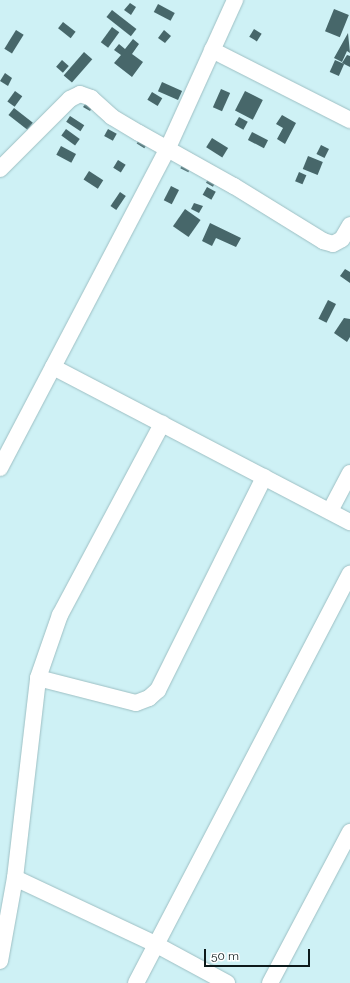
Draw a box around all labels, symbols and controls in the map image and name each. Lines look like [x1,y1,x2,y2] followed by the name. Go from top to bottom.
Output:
[206,941,312,967] scale bar
[211,949,239,963] text: 50 m

